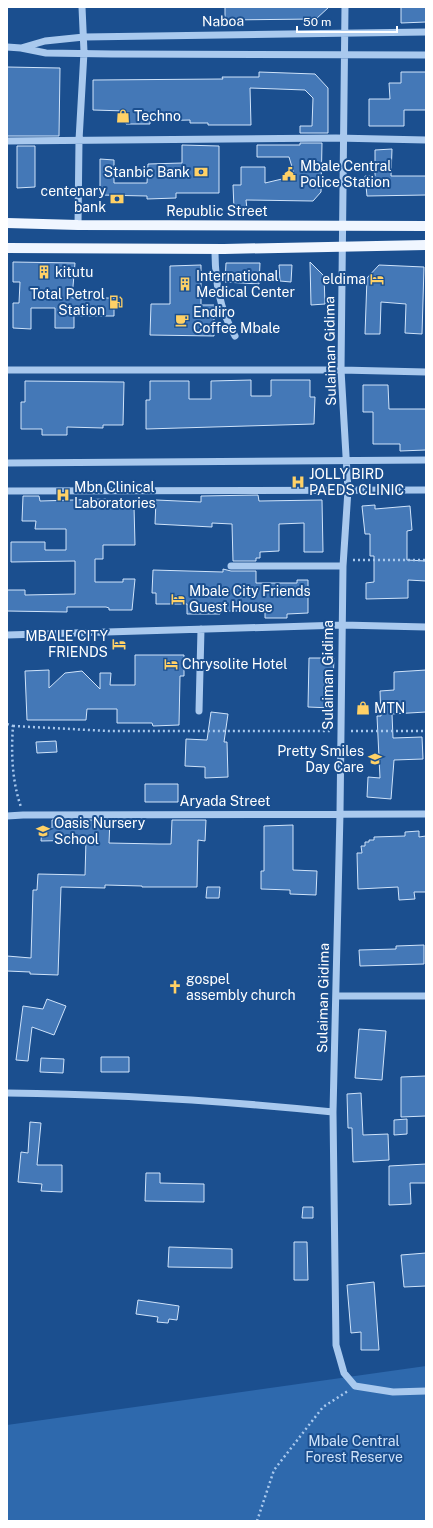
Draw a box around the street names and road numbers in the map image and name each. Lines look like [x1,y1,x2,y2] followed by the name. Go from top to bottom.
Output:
[202,13,244,29] street label: Naboa
[166,203,268,219] street label: Republic Street
[321,296,339,406] street label: Sulaiman Gidima
[320,620,336,730] street label: Sulaiman Gidima
[179,793,271,809] street label: Aryada Street
[314,943,332,1053] street label: Sulaiman Gidima

